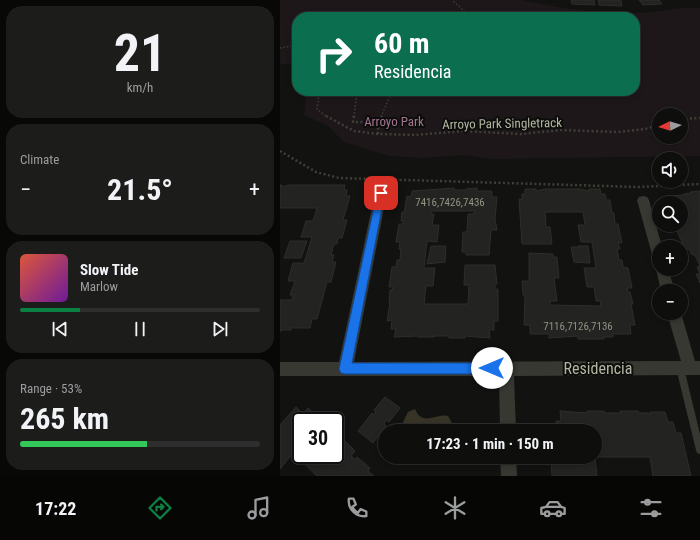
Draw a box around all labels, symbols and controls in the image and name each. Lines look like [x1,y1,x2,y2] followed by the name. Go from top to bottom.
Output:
[114,23,166,84] text: 21
[374,27,430,60] text: 60 m
[308,28,360,80] icon: right
[374,61,451,82] text: Residencia
[127,80,153,95] text: km/h
[652,108,688,144] north arrow
[652,108,688,320] map controls
[364,114,424,129] park label: Arroyo Park
[442,115,562,132] street label: Arroyo Park Singletrack
[20,152,59,167] text: Climate
[652,152,688,188] button: sound
[107,172,173,207] text: 21.5°
[364,176,398,210] pin
[20,177,31,202] text: −
[249,177,260,202] text: +
[370,182,392,204] icon: arrive
[415,196,485,209] house number: 7416,7426,7436
[652,196,688,232] button: search
[652,240,688,276] button: +
[80,261,138,279] text: Slow Tide
[80,279,118,294] text: Marlow
[652,284,688,320] button: −
[49,318,71,340] icon: previous
[129,318,151,340] icon: pause
[209,318,231,340] icon: next
[543,320,613,333] house number: 7116,7126,7136
[471,347,513,389] position arrow
[564,359,632,378] street label: Residencia
[20,381,82,396] text: Range · 53%
[20,401,109,436] text: 265 km
[292,412,344,464] speed limit sign: 30
[426,435,554,453] text: 17:23 · 1 min · 150 m
[146,494,174,522] icon: directions
[245,494,273,522] icon: music
[343,494,371,522] icon: phone
[441,494,469,522] icon: climate
[539,494,567,522] icon: car
[637,494,665,522] icon: filters
[35,498,76,519] text: 17:22

